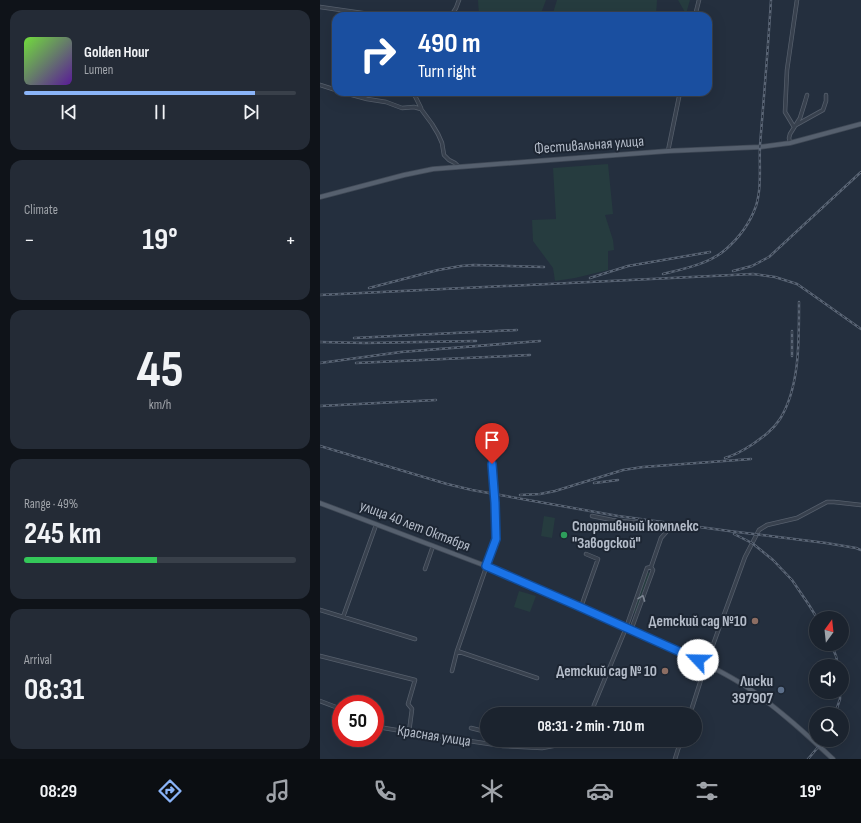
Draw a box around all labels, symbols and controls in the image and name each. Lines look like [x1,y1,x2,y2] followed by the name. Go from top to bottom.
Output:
[418,27,481,60] text: 490 m
[352,28,404,80] icon: right
[84,43,149,62] text: Golden Hour
[418,61,476,82] text: Turn right
[84,62,113,78] text: Lumen
[58,101,80,123] icon: previous
[149,101,171,123] icon: pause
[240,101,262,123] icon: next
[533,132,645,158] street label: Фестивальная улица
[24,202,58,218] text: Climate
[142,222,178,258] text: 19°
[24,227,35,254] text: −
[285,227,296,254] text: +
[136,339,184,402] text: 45
[149,397,171,413] text: km/h
[475,423,509,464] pin
[481,429,503,451] icon: arrive
[24,496,78,512] text: Range · 49%
[357,496,473,556] street label: улица 40 лет Октября
[24,516,101,552] text: 245 km
[572,517,699,553] place label: Спортивный комплекс "Заводской"
[559,530,569,540] marker: Спортивный комплекс "Заводской"
[638,595,646,602] one-way arrow
[809,611,849,651] north arrow
[809,611,849,747] map controls
[649,612,747,631] place label: Детский сад №10
[750,616,760,626] marker: Детский сад №10
[677,639,719,681] position arrow
[24,652,52,668] text: Arrival
[809,659,849,699] button: sound
[556,662,657,681] place label: Детский сад № 10
[660,666,670,676] marker: Детский сад № 10
[24,672,84,708] text: 08:31
[732,672,773,708] place label: Лиски 397907
[776,685,786,695] marker: Лиски 397907
[332,695,384,747] speed limit sign: 50
[809,707,849,747] button: search
[537,717,645,736] text: 08:31 · 2 min · 710 m
[396,721,472,751] street label: Красная улица
[156,777,184,805] icon: directions
[264,777,292,805] icon: music
[371,777,399,805] icon: phone
[478,777,506,805] icon: climate
[586,777,614,805] icon: car
[693,777,721,805] icon: filters
[40,781,77,802] text: 08:29
[800,781,821,802] text: 19°

